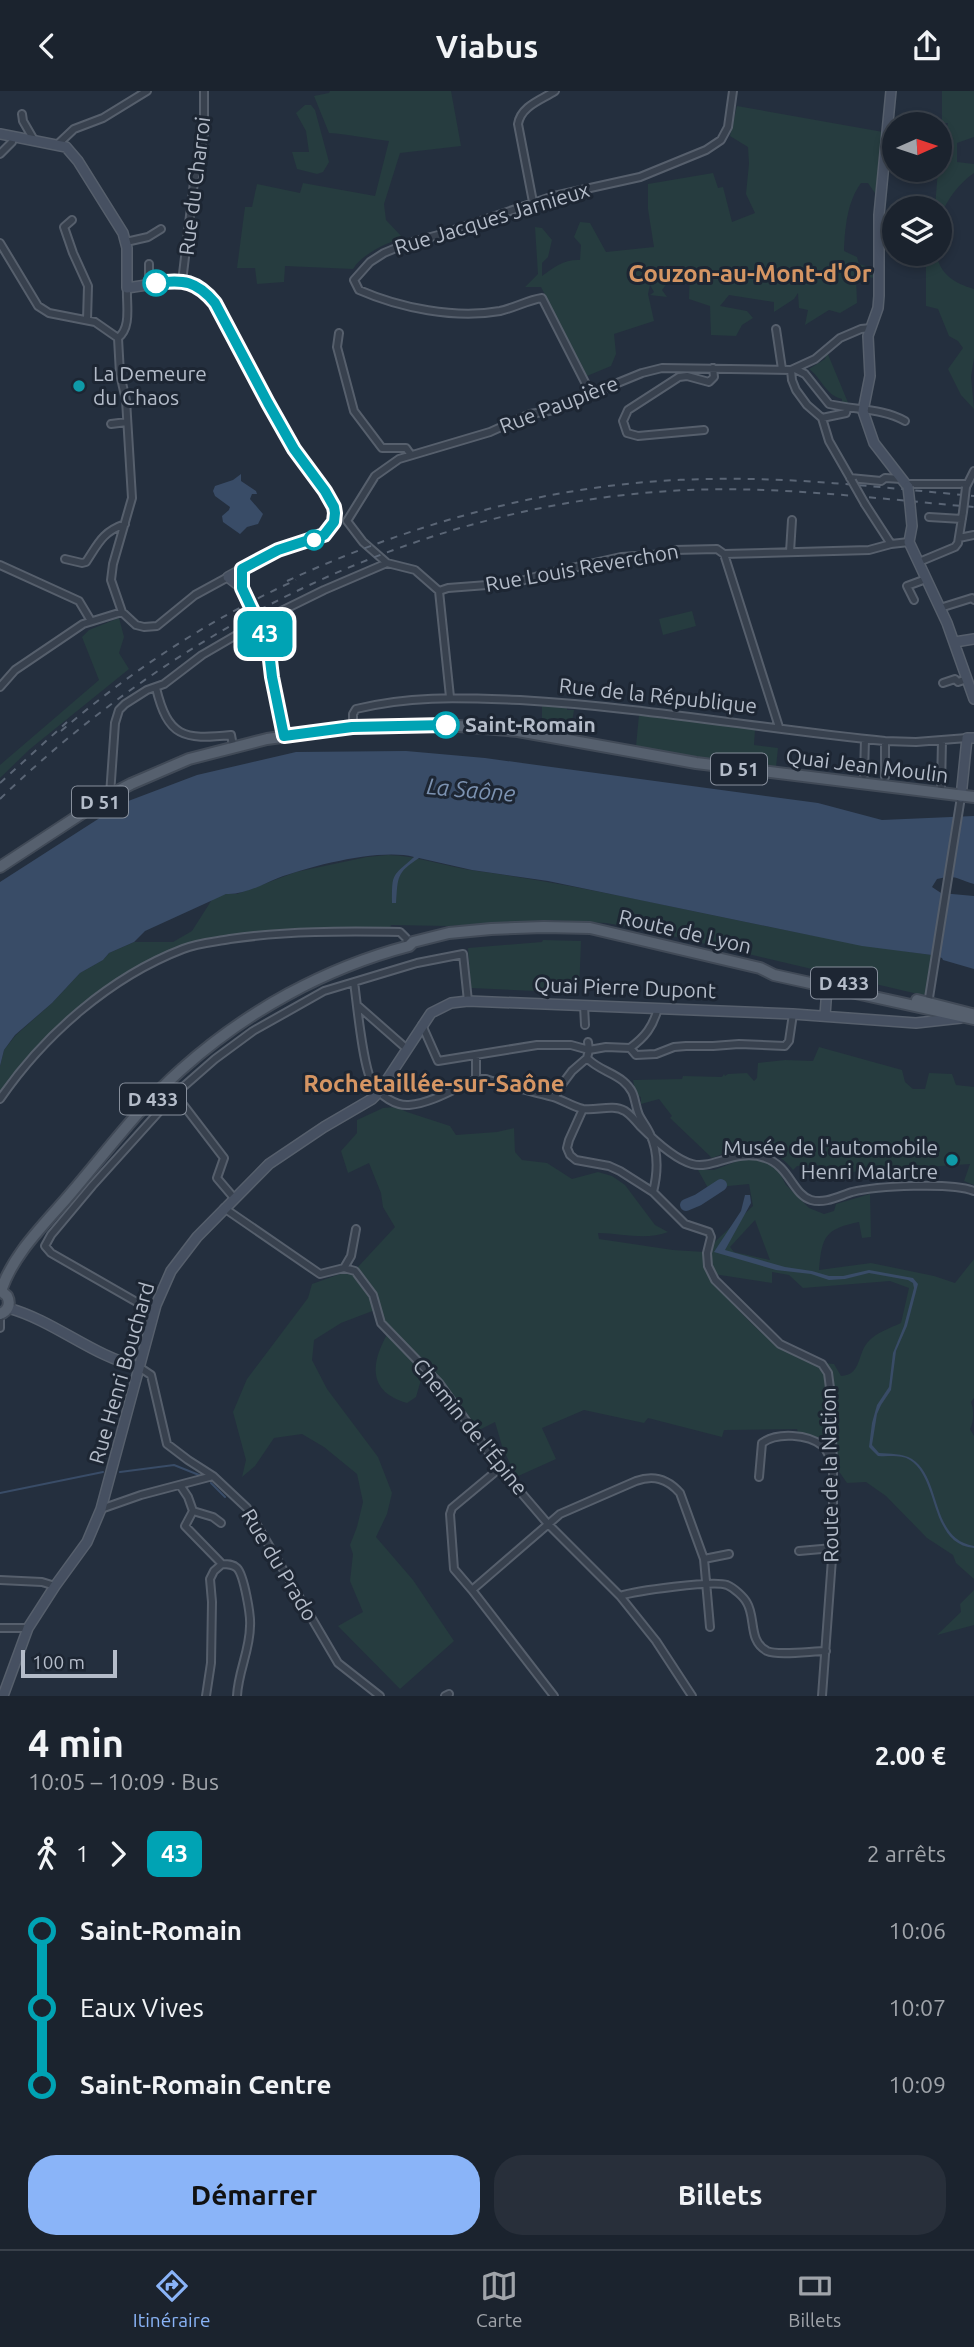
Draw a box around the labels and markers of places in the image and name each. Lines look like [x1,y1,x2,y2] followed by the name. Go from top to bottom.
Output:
[143,270,169,296] unlabelled marker
[93,361,207,409] place label: La Demeure du Chaos
[71,378,87,394] marker: La Demeure du Chaos
[304,530,324,550] unlabelled marker
[433,712,459,738] marker: Saint-Romain
[465,712,596,736] place label: Saint-Romain
[723,1135,938,1183] place label: Musée de l'automobile Henri Malartre
[944,1152,960,1168] marker: Musée de l'automobile Henri Malartre

